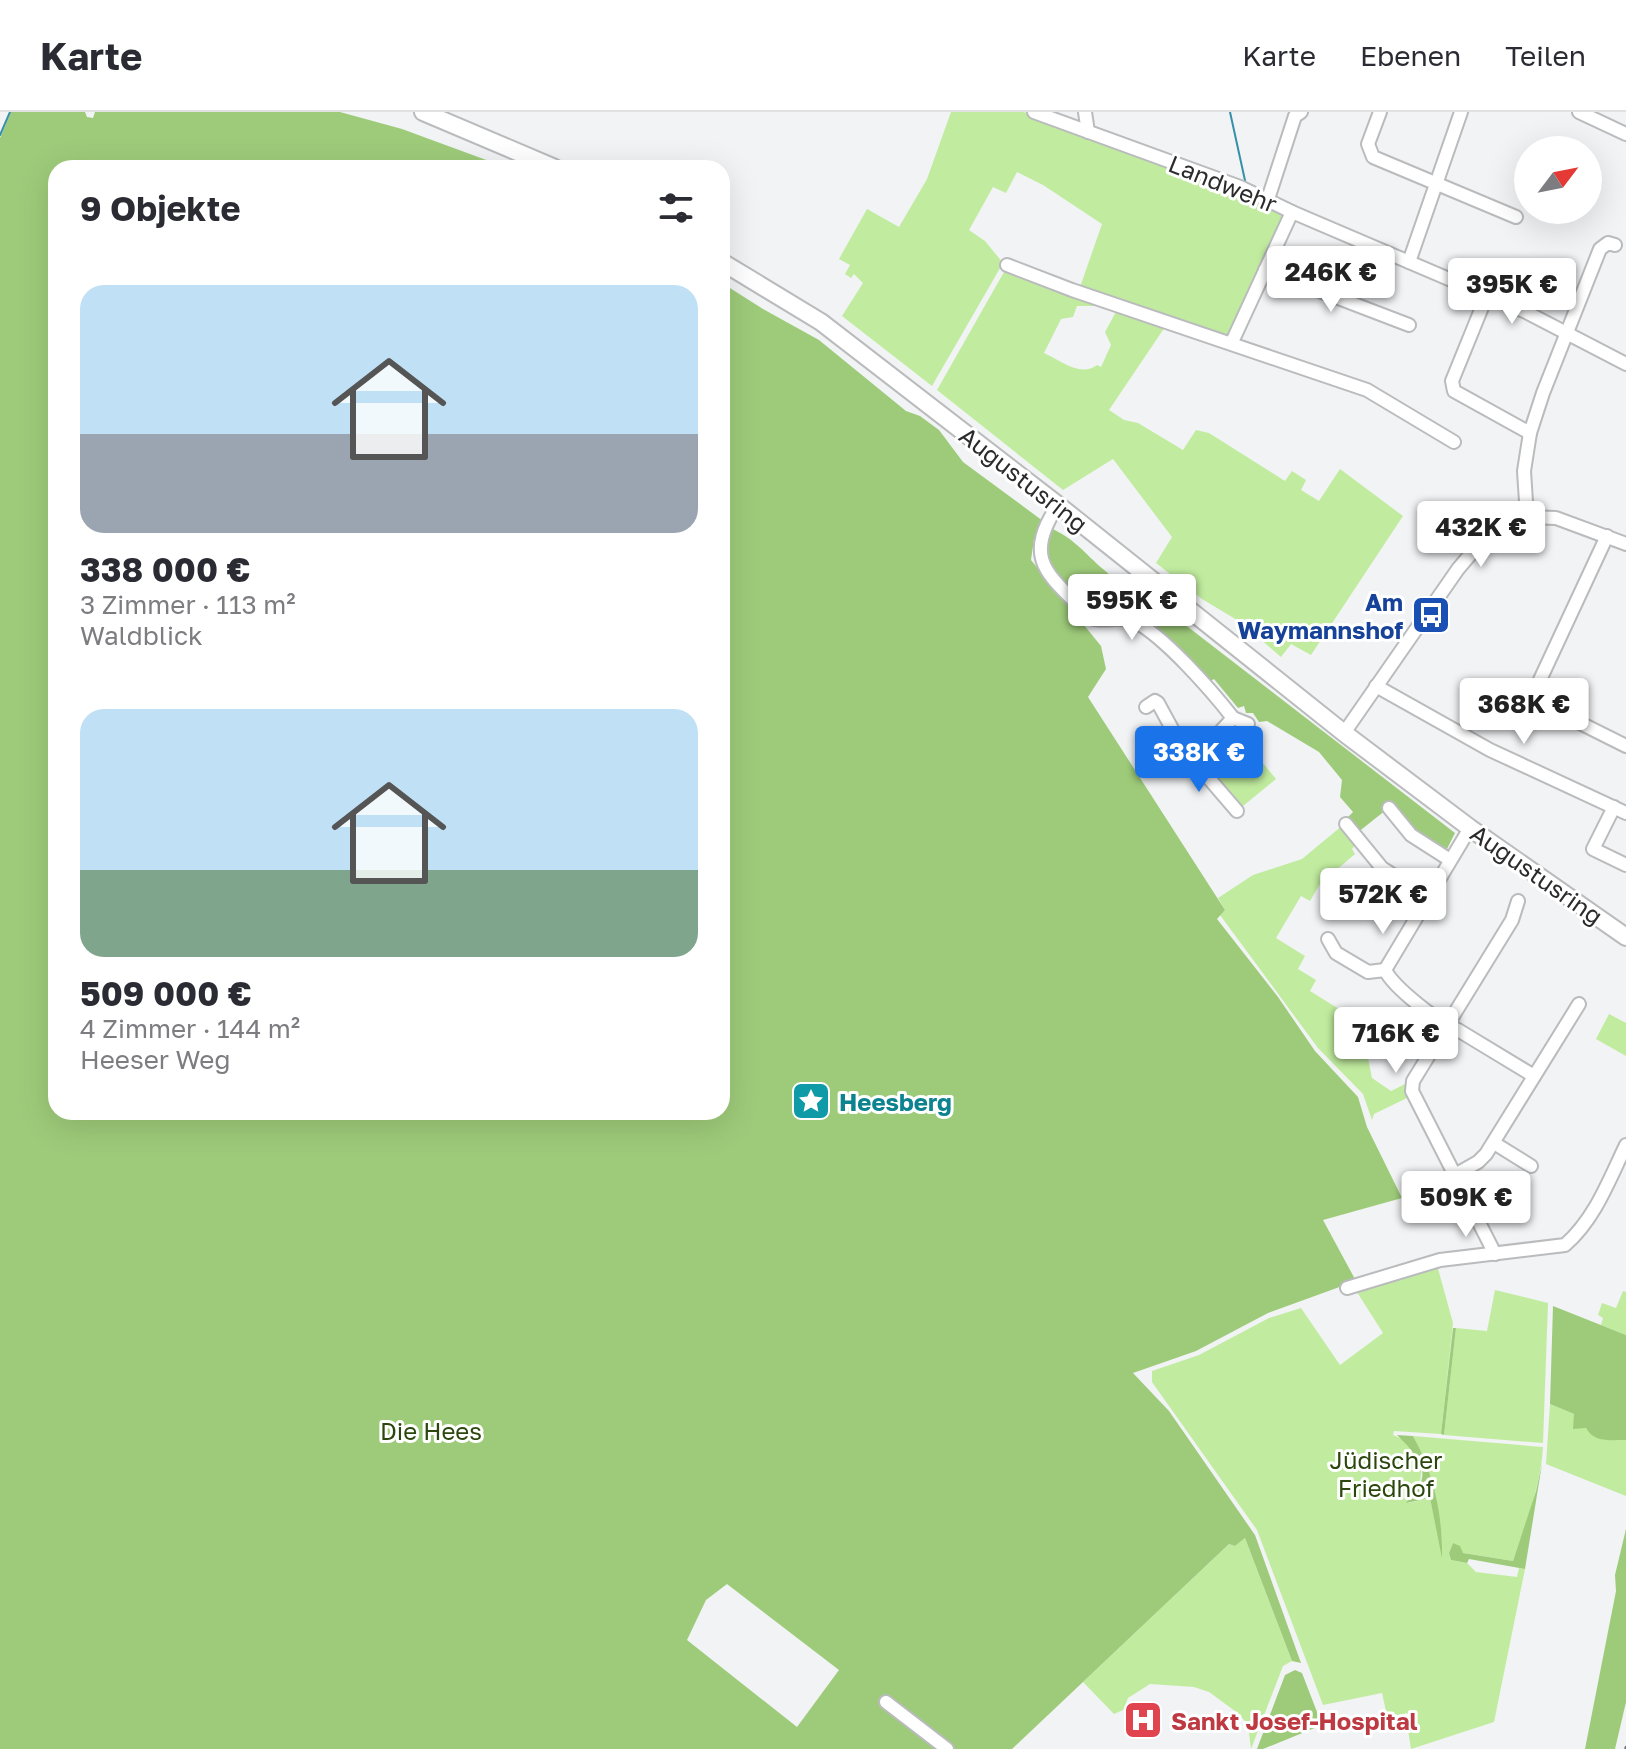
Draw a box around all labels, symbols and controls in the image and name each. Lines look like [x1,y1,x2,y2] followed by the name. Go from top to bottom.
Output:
[40,33,142,78] text: Karte
[1242,39,1316,72] text: Karte
[1360,39,1461,72] text: Ebenen
[1505,39,1586,72] text: Teilen
[1514,136,1602,224] north arrow
[1514,136,1602,224] map controls
[1165,148,1281,218] street label: Landwehr
[654,186,698,230] icon: filters
[80,188,240,228] text: 9 Objekte
[1266,246,1396,314] pin: 246K €
[1285,256,1377,287] text: 246K €
[1447,258,1577,326] pin: 395K €
[1466,268,1558,299] text: 395K €
[317,337,461,481] icon: home
[954,420,1094,538] street label: Augustusring
[1416,501,1546,569] pin: 432K €
[1435,511,1527,542] text: 432K €
[80,549,251,589] text: 338 000 €
[1067,574,1197,642] pin: 595K €
[1086,584,1178,615] text: 595K €
[1237,587,1403,644] place label: Am Waymannshof
[80,589,296,620] text: 3 Zimmer · 113 m²
[1410,594,1452,636] bus stop icon: Am Waymannshof
[80,620,203,651] text: Waldblick
[1459,678,1589,746] pin: 368K €
[1478,688,1570,719] text: 368K €
[1134,726,1264,794] pin: 338K €
[1153,736,1245,767] text: 338K €
[317,761,461,905] icon: home
[1465,818,1609,930] street label: Augustusring
[1318,868,1448,936] pin: 572K €
[1338,878,1428,909] text: 572K €
[80,973,252,1013] text: 509 000 €
[1331,1007,1461,1075] pin: 716K €
[80,1013,300,1044] text: 4 Zimmer · 144 m²
[1352,1017,1440,1048] text: 716K €
[80,1044,230,1075] text: Heeser Weg
[790,1080,832,1122] place icon: Heesberg
[839,1087,952,1116] place label: Heesberg
[1401,1171,1531,1239] pin: 509K €
[1420,1181,1512,1212] text: 509K €
[380,1416,482,1445] park label: Die Hees
[1330,1445,1442,1502] park label: Jüdischer Friedhof
[1122,1699,1164,1741] hospital icon: Sankt Josef-Hospital
[1171,1706,1418,1735] place label: Sankt Josef-Hospital

